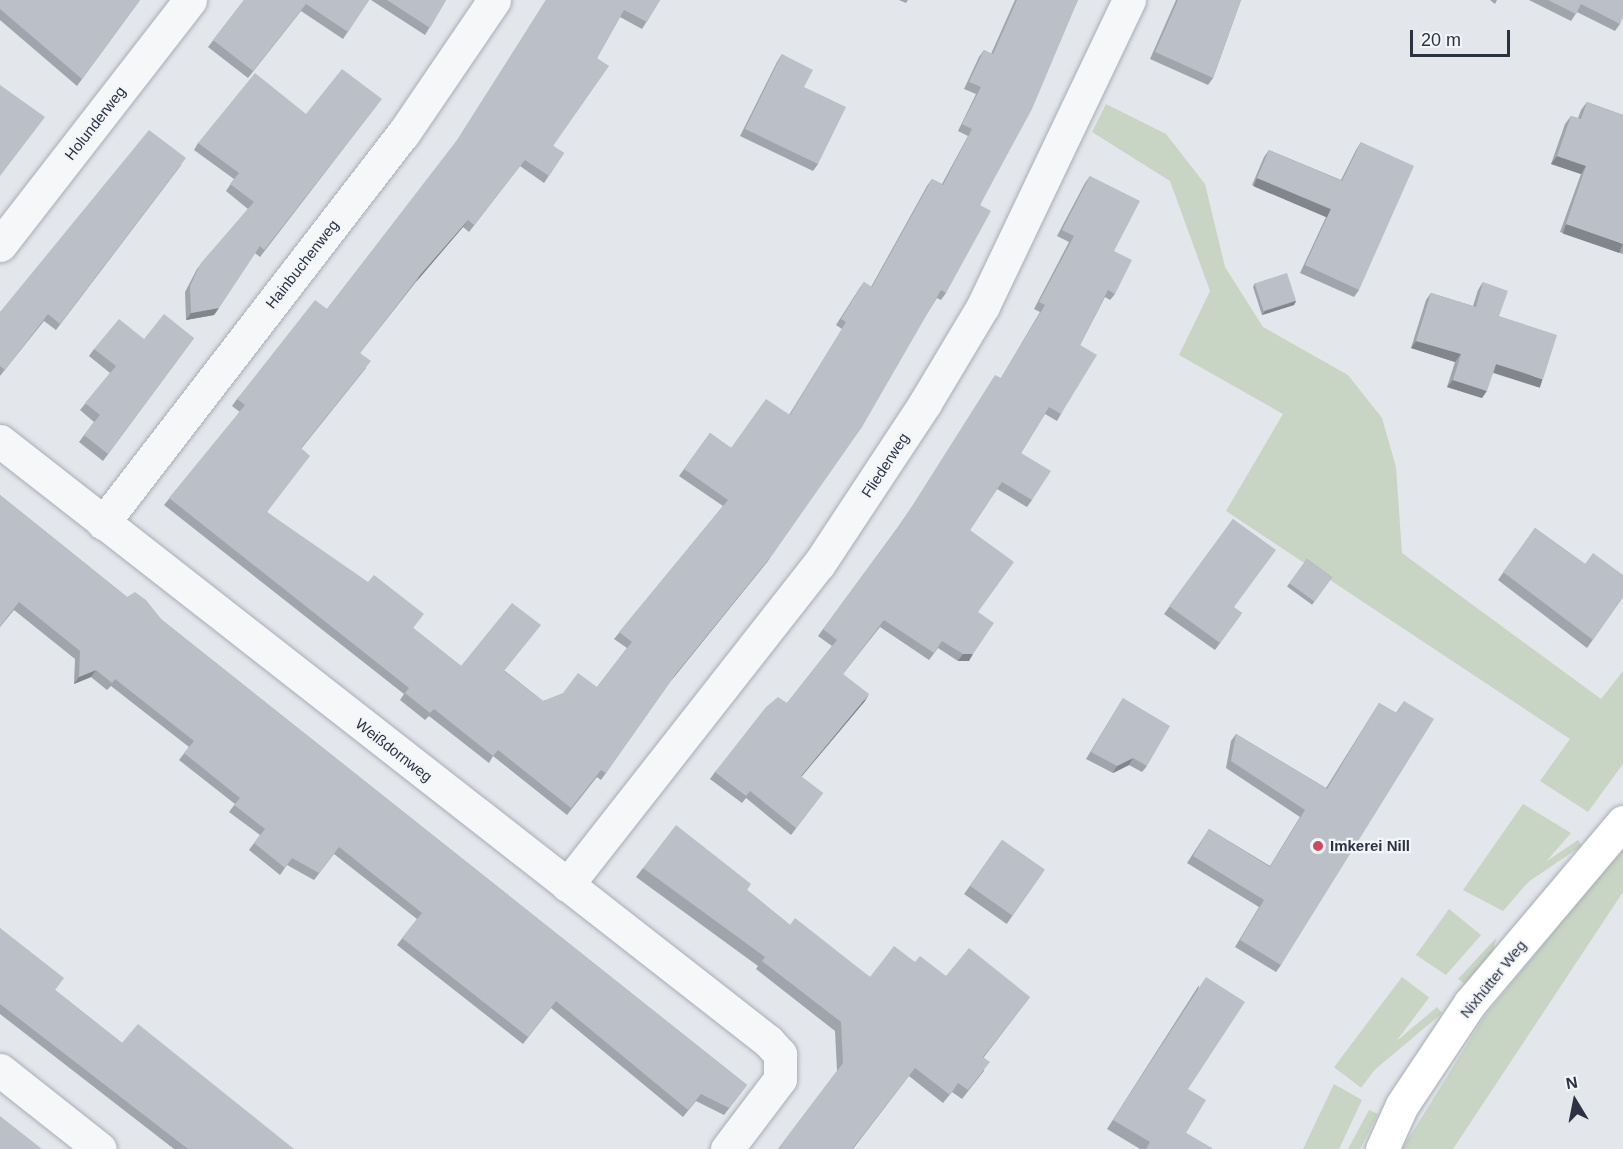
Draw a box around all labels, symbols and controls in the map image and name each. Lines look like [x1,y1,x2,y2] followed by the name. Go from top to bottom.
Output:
[1413,18,1514,56] scale bar
[1421,30,1461,50] text: 20 m
[61,83,129,163] street label: Holunderweg
[262,216,342,312] street label: Hainbuchenweg
[857,429,913,501] street label: Fliederweg
[352,715,436,785] street label: Weißdornweg
[1330,837,1410,855] place label: Imkerei Nill
[1311,839,1325,853] marker: Imkerei Nill
[1456,937,1530,1021] street label: Nixhütter Weg
[1545,1071,1605,1131] north arrow
[1565,1073,1579,1092] text: N

